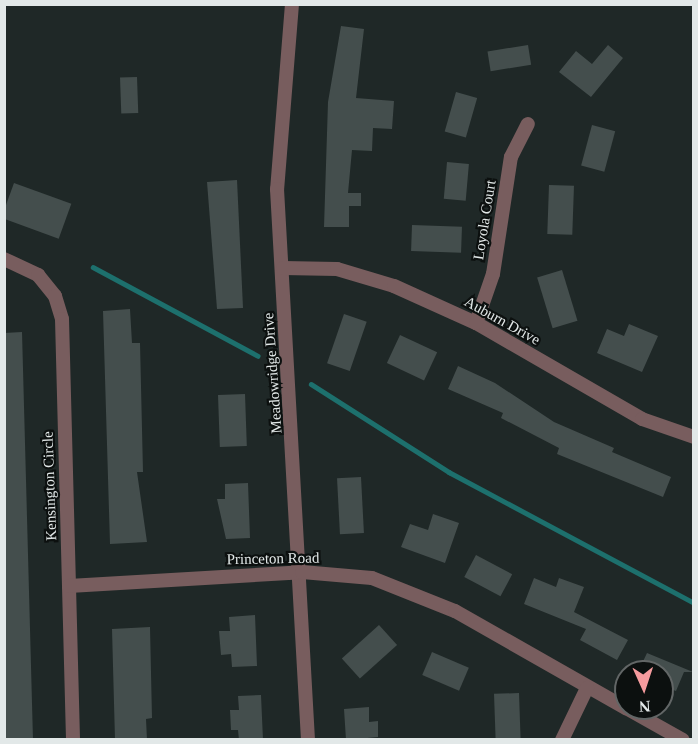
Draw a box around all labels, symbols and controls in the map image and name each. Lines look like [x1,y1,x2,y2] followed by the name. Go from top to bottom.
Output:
[470,179,500,261] street label: Loyola Court
[461,293,543,349] street label: Auburn Drive
[260,312,286,434] street label: Meadowridge Drive
[39,431,61,541] street label: Kensington Circle
[226,549,320,569] street label: Princeton Road
[614,660,674,720] north arrow
[639,698,651,715] text: N

